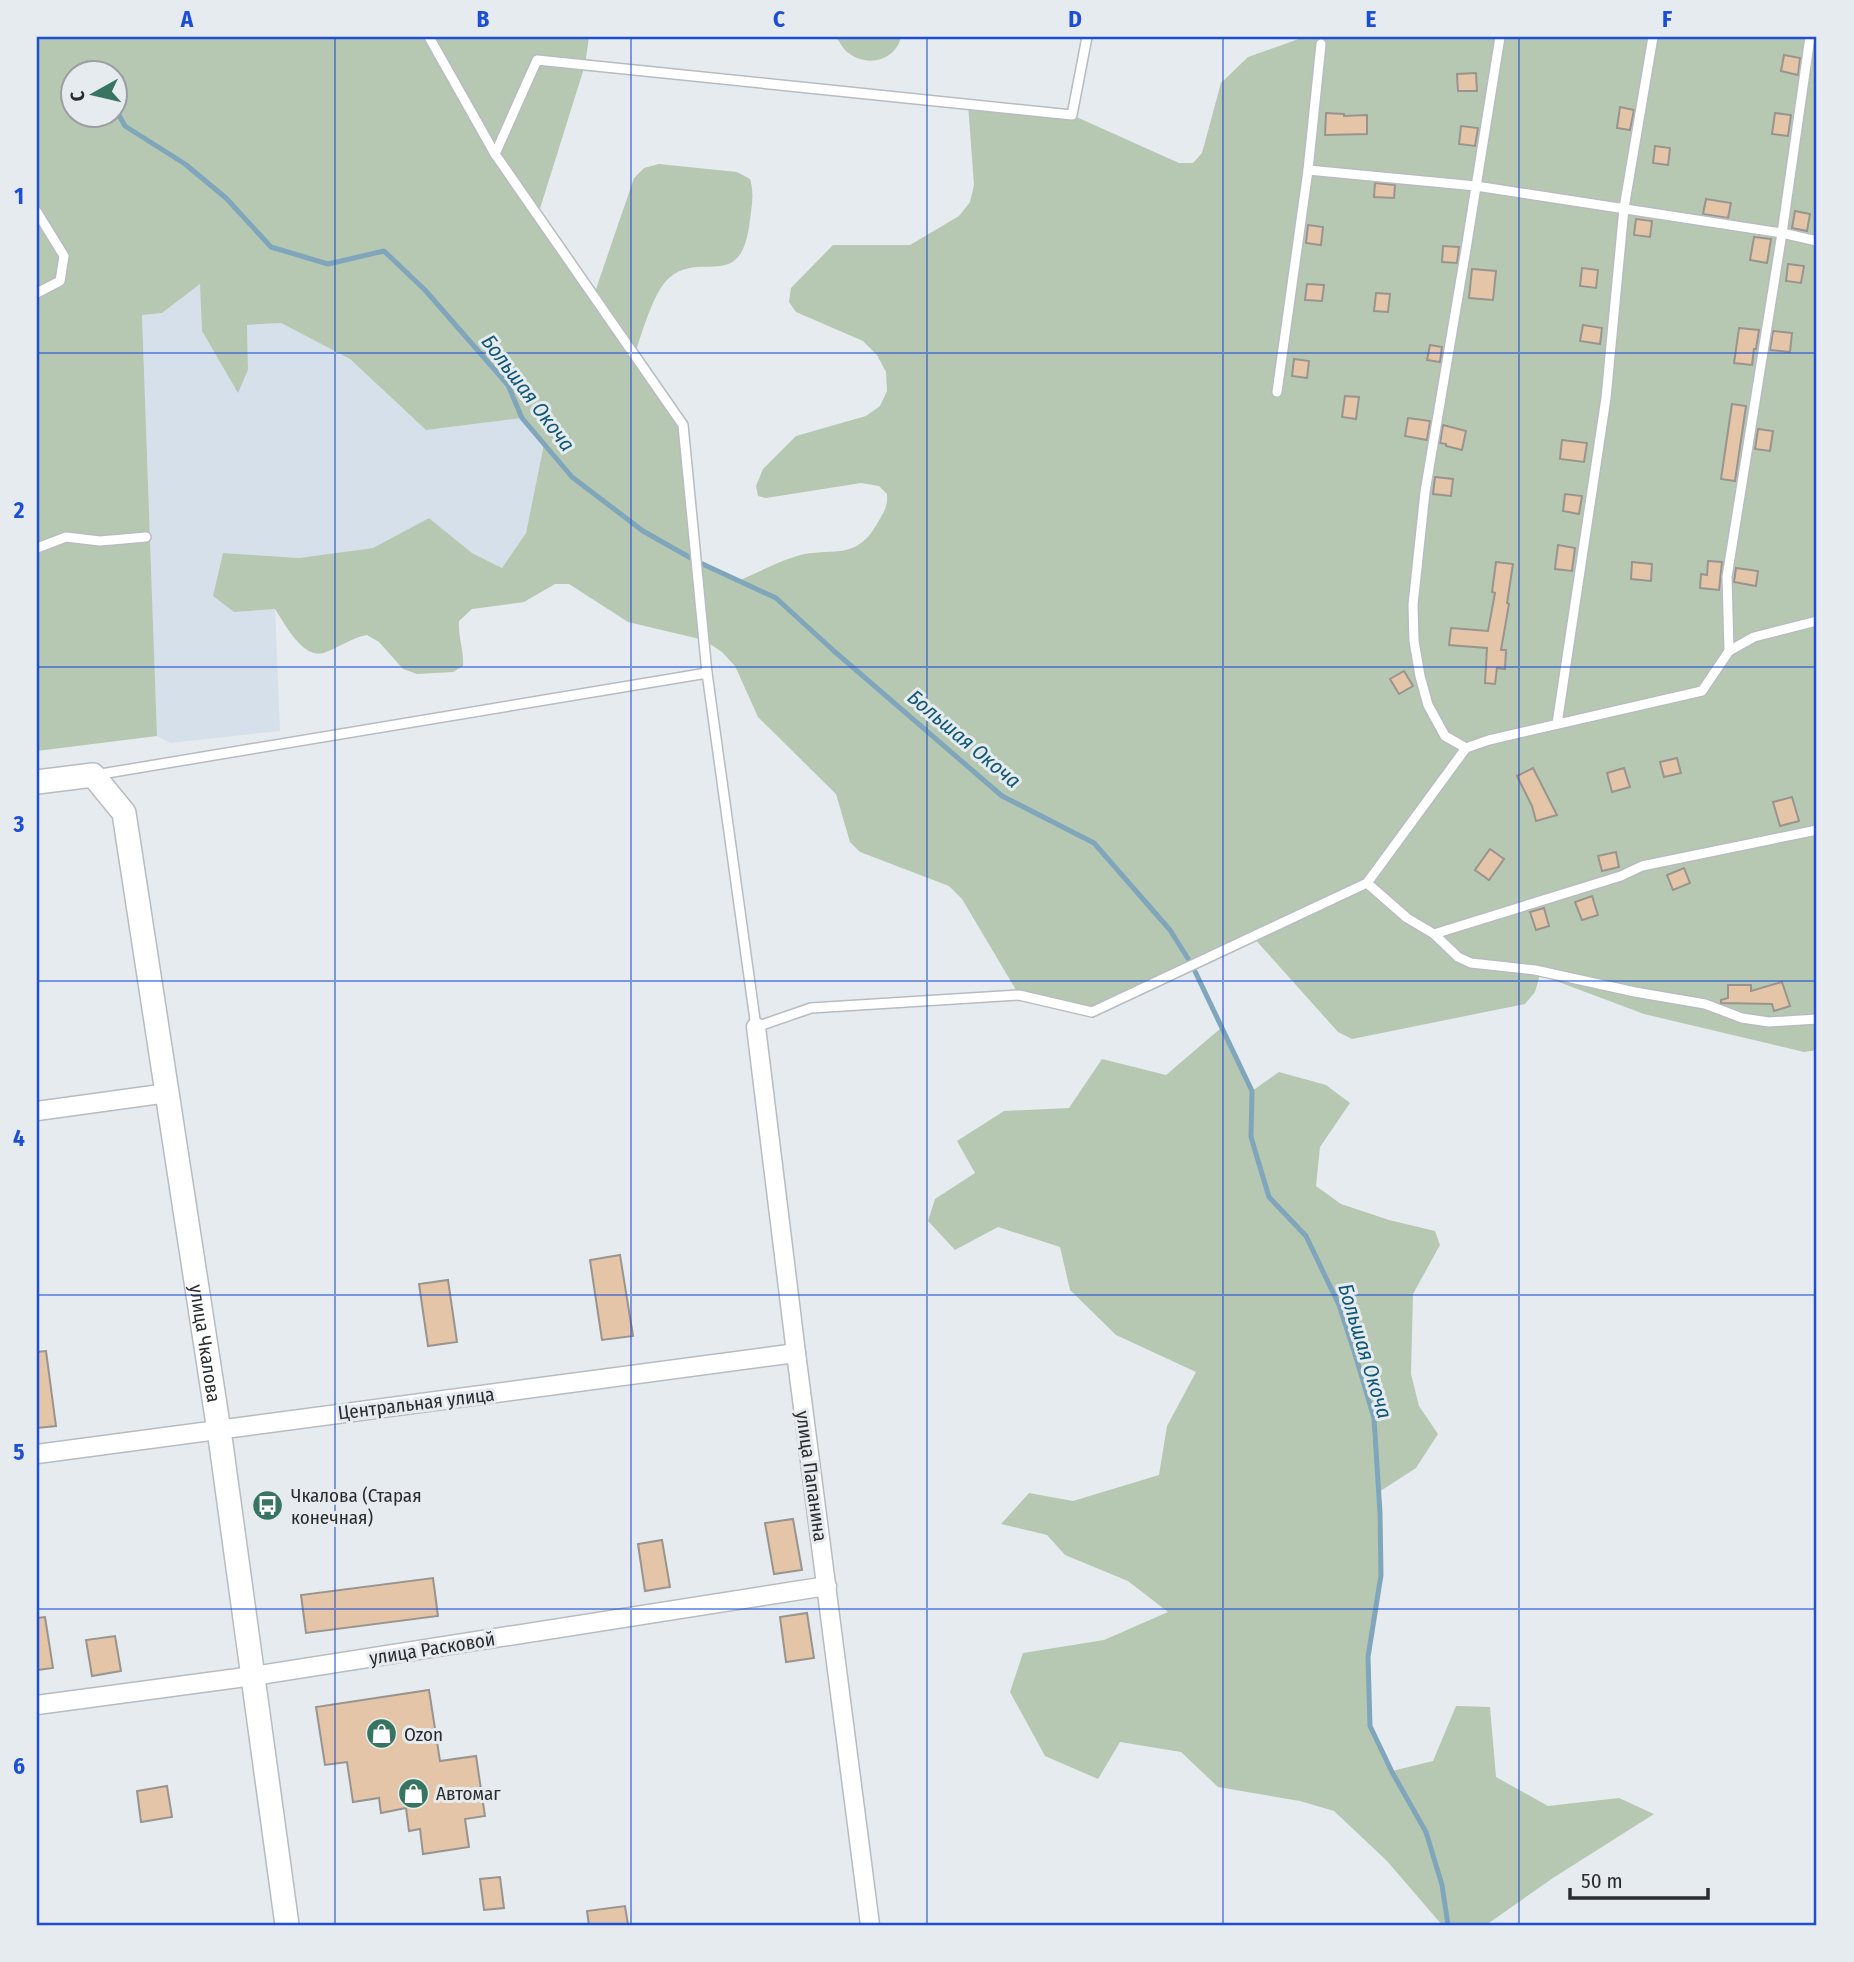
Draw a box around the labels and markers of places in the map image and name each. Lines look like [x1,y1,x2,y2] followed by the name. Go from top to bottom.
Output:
[291,1484,422,1529] place label: Чкалова (Старая конечная)
[251,1489,285,1523] bus stop icon: Чкалова (Старая конечная)
[364,1717,398,1751] shop icon: Ozon
[404,1723,443,1746] place label: Ozon
[396,1776,430,1810] shop icon: Автомаг
[436,1782,501,1805] place label: Автомаг

